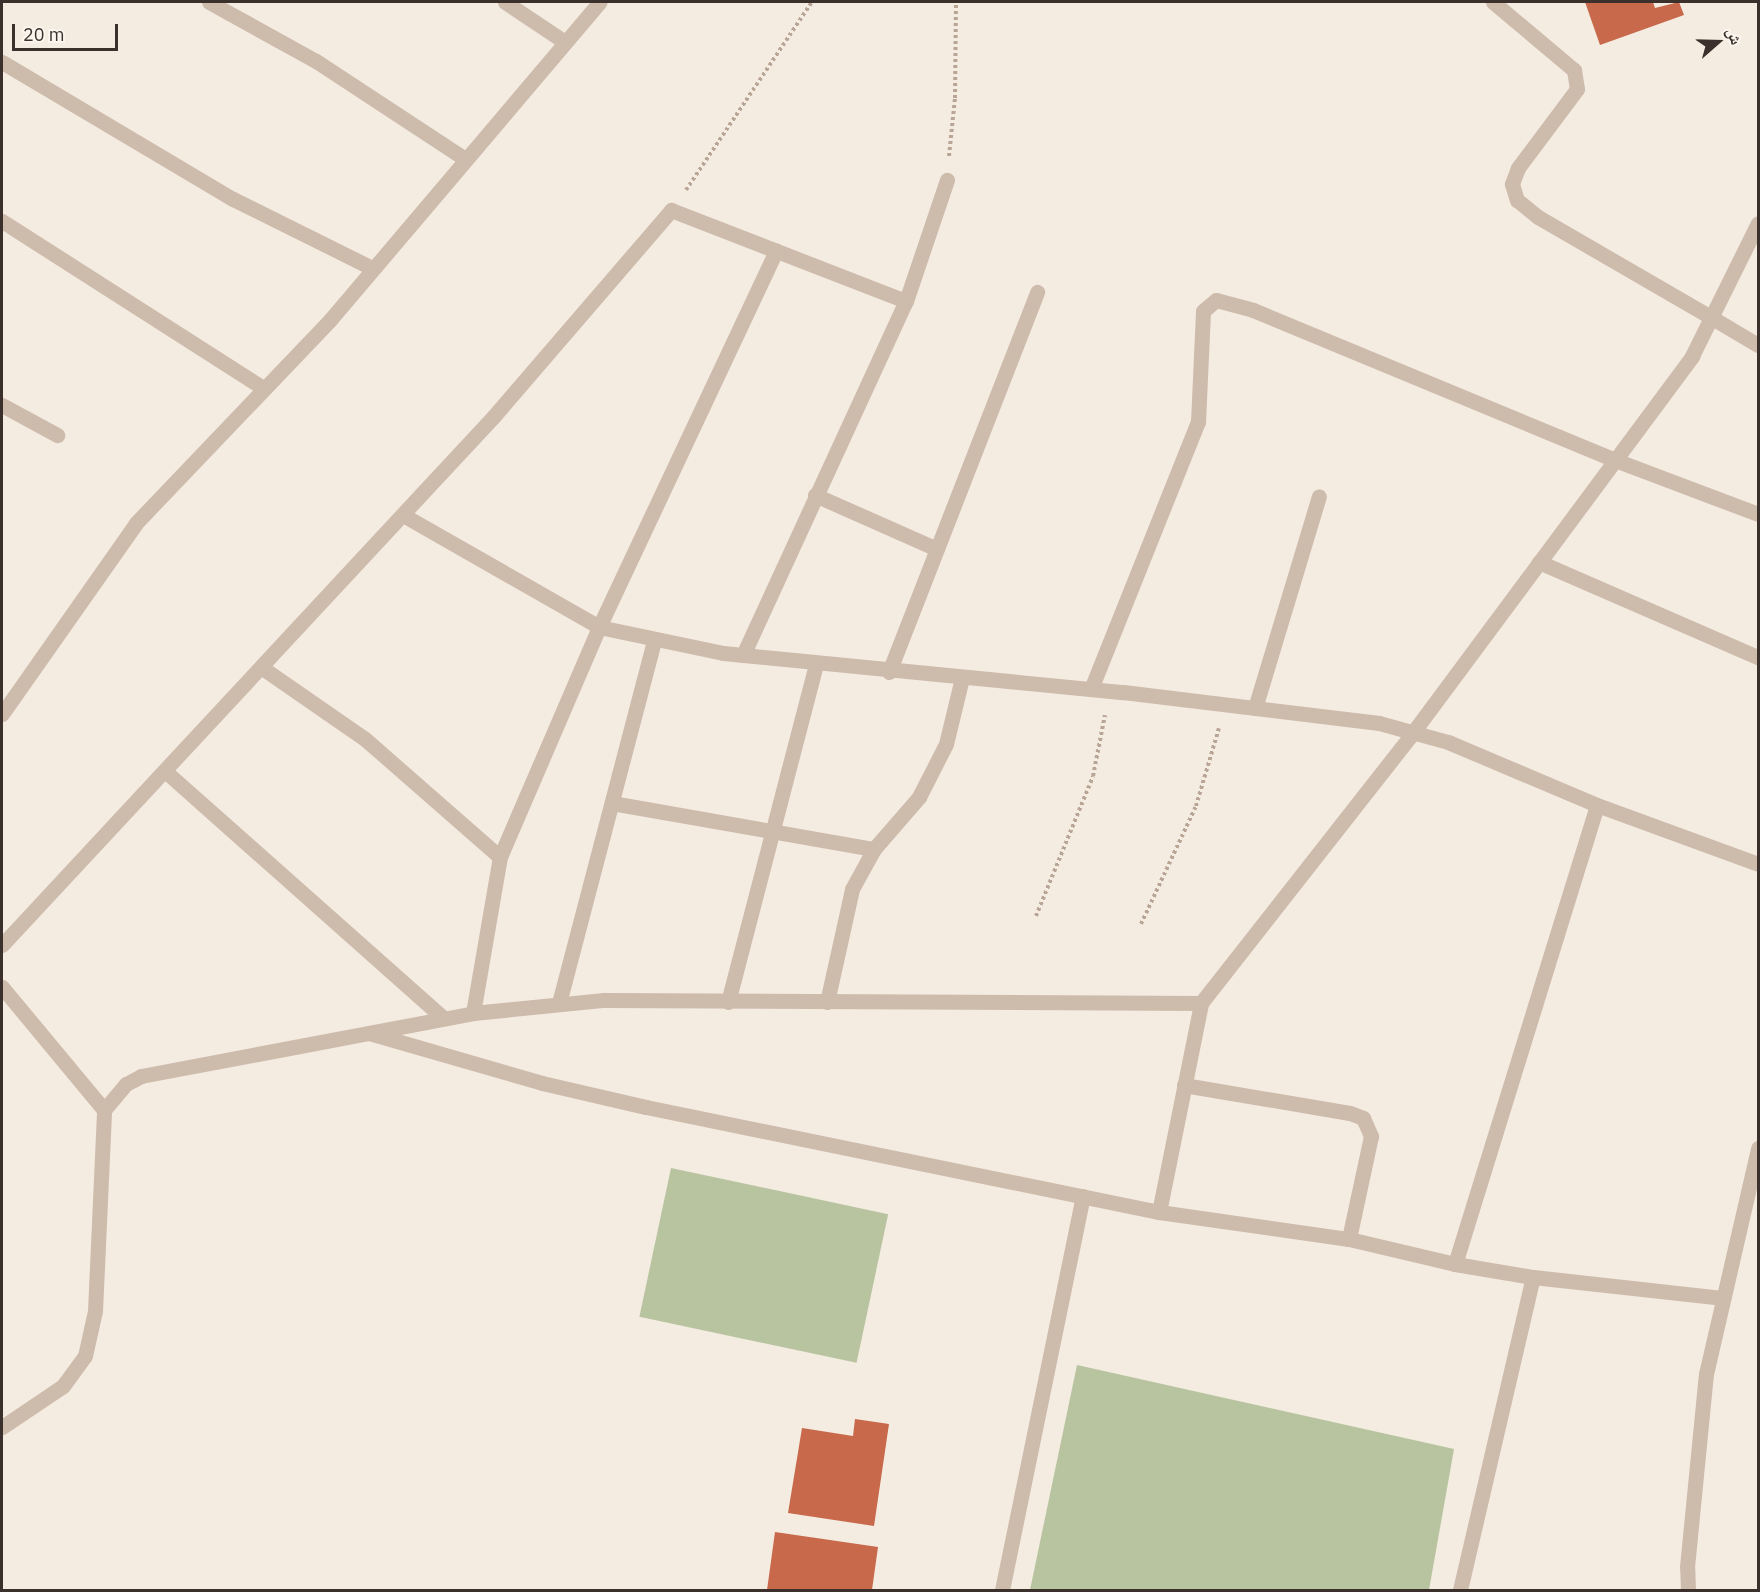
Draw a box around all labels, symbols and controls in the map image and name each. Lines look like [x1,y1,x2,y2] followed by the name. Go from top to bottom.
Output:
[15,12,122,50] scale bar
[1688,12,1748,72] north arrow
[23,23,65,46] text: 20 m
[1723,24,1747,47] text: ش

